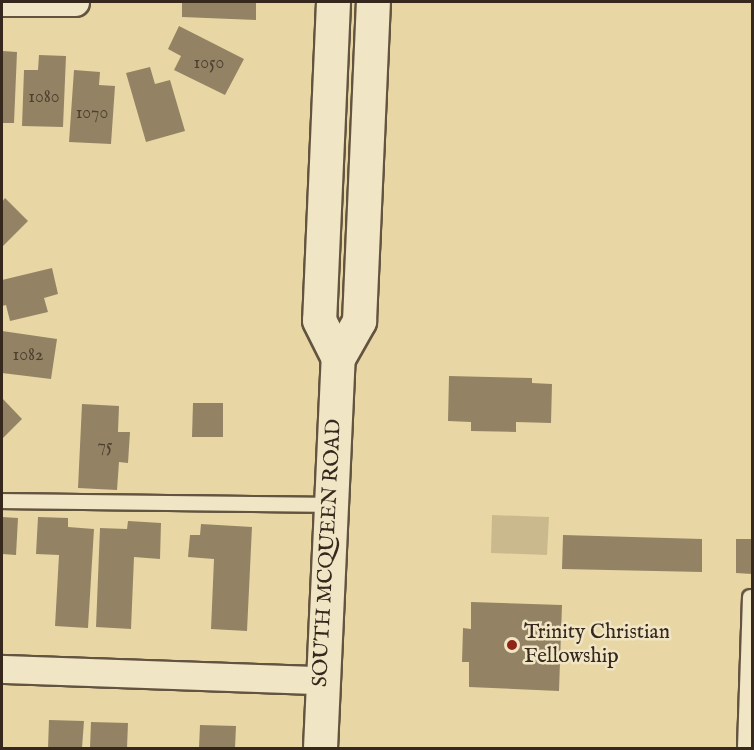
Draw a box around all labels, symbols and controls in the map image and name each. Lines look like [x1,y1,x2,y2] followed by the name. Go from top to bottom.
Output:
[194,53,224,75] house number: 1050
[28,87,60,109] house number: 1080
[76,103,108,125] house number: 1070
[13,345,43,367] house number: 1082
[308,418,348,688] street label: SOUTH MCQUEEN ROAD
[98,436,112,458] house number: 75
[524,620,670,670] place label: Trinity Christian Fellowship
[505,638,519,652] marker: Trinity Christian Fellowship

